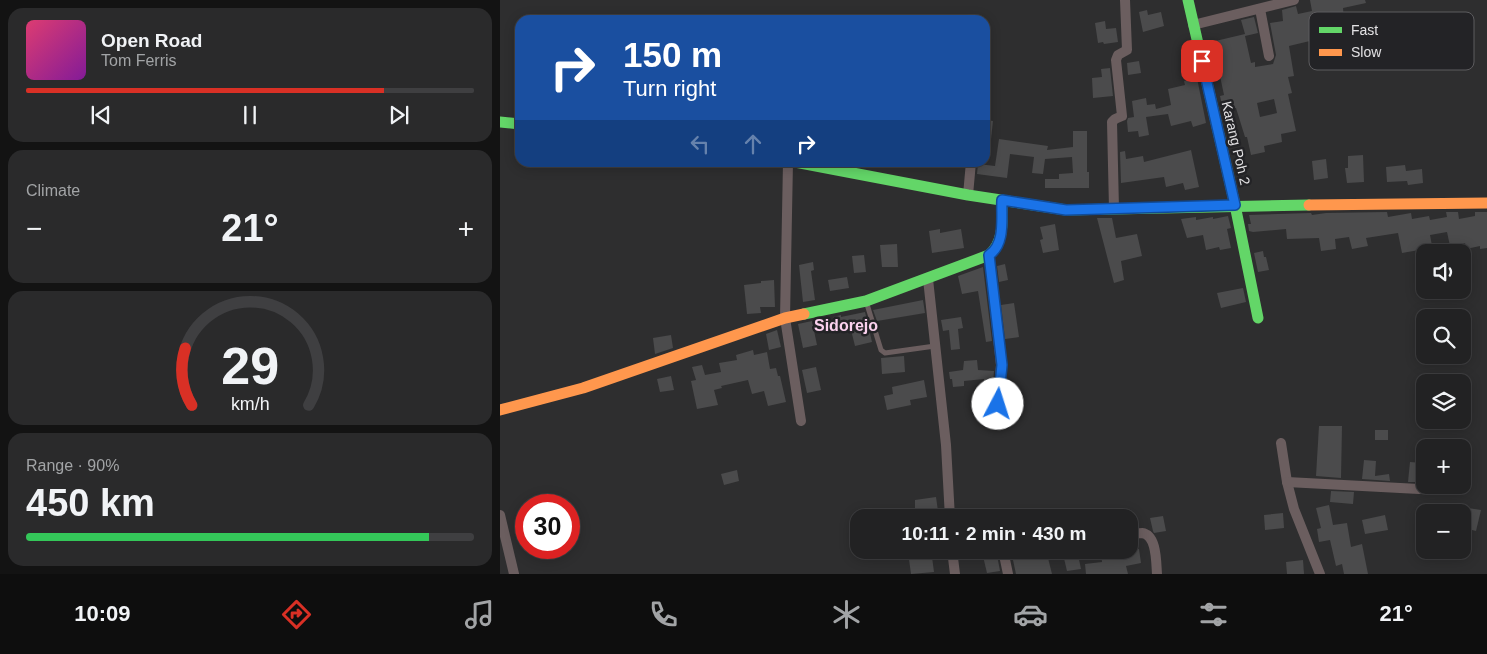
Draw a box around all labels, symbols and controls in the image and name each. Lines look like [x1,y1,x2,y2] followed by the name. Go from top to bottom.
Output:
[1309,12,1474,70] legend
[1351,22,1378,38] text: Fast
[101,30,202,51] text: Open Road
[540,35,605,100] icon: right
[623,35,722,74] text: 150 m
[1181,40,1223,82] pin
[1351,44,1382,60] text: Slow
[1188,47,1216,75] icon: arrive
[101,52,177,69] text: Tom Ferris
[623,76,716,101] text: Turn right
[1219,99,1253,187] street label: Karang Poh 2
[87,101,115,129] icon: previous
[236,101,264,129] icon: pause
[385,101,413,129] icon: next
[686,130,714,158] icon: left
[739,130,767,158] icon: ahead
[792,130,820,158] icon: right
[26,182,80,199] text: Climate
[221,207,279,249] text: 21°
[26,213,42,244] text: −
[458,213,474,244] text: +
[1416,244,1471,559] map controls
[1416,244,1471,299] button: sound
[1416,309,1471,364] button: search
[814,317,878,334] district label: Sidorejo
[221,337,279,395] text: 29
[1416,374,1471,429] button: layers
[971,377,1023,429] position arrow
[231,394,269,414] text: km/h
[1416,439,1471,494] button: +
[26,457,119,474] text: Range · 90%
[26,482,155,524] text: 450 km
[515,494,580,559] speed limit sign: 30
[1416,504,1471,559] button: −
[902,523,1086,544] text: 10:11 · 2 min · 430 m
[279,597,314,632] icon: directions
[462,597,497,632] icon: music
[646,597,681,632] icon: phone
[829,597,864,632] icon: climate
[1013,597,1048,632] icon: car
[1196,597,1231,632] icon: filters
[74,601,130,626] text: 10:09
[1379,601,1413,626] text: 21°

